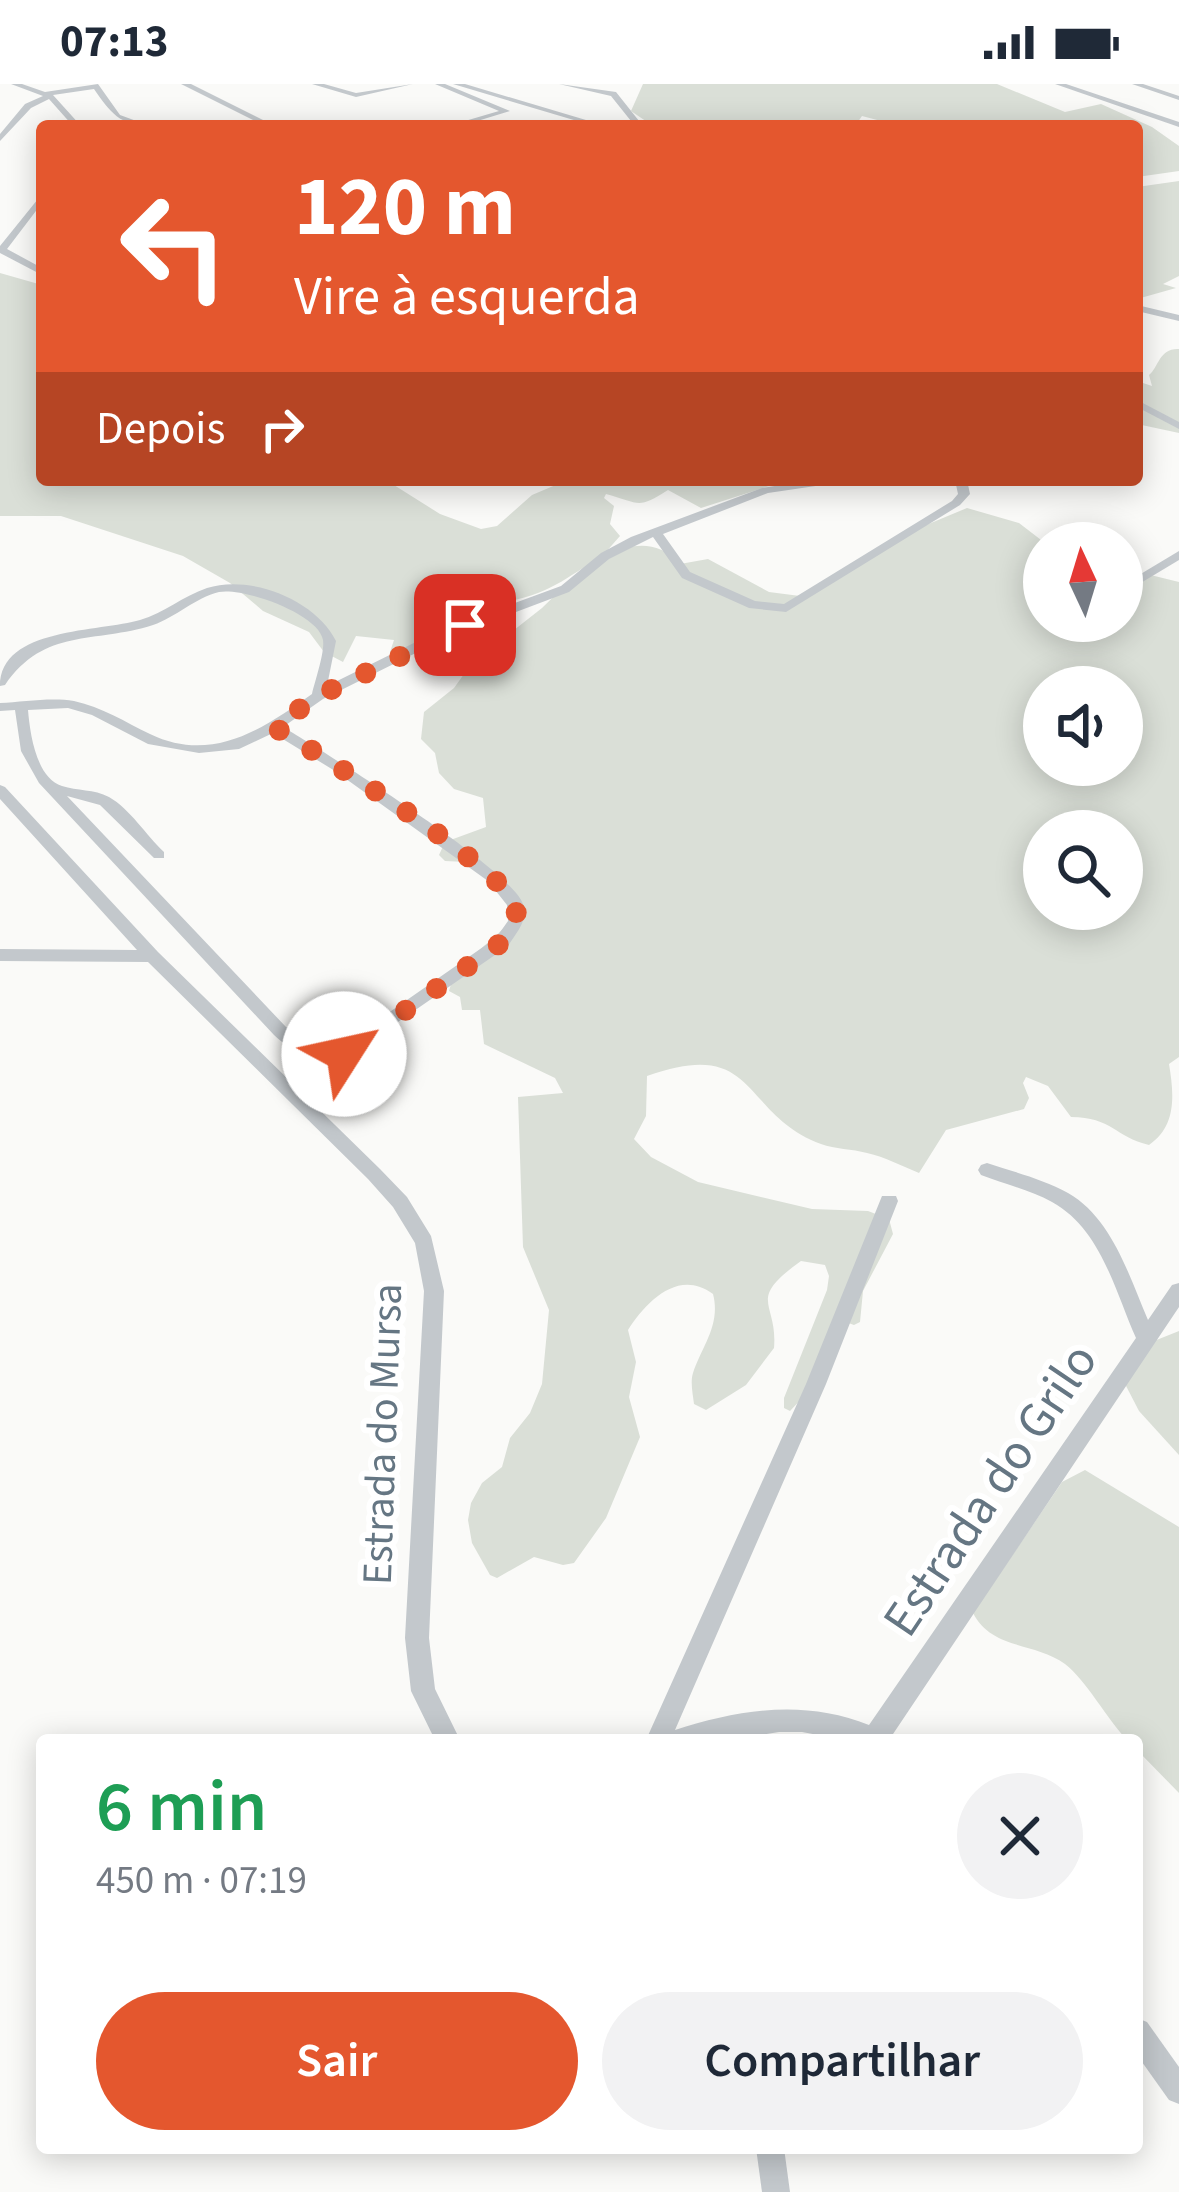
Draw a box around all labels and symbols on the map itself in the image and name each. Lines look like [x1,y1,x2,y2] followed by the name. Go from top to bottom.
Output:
[1023,522,1143,642] north arrow
[414,574,516,676] pin
[281,991,407,1117] position arrow
[348,1282,418,1586] street label: Estrada do Mursa
[866,1329,1115,1651] street label: Estrada do Grilo

